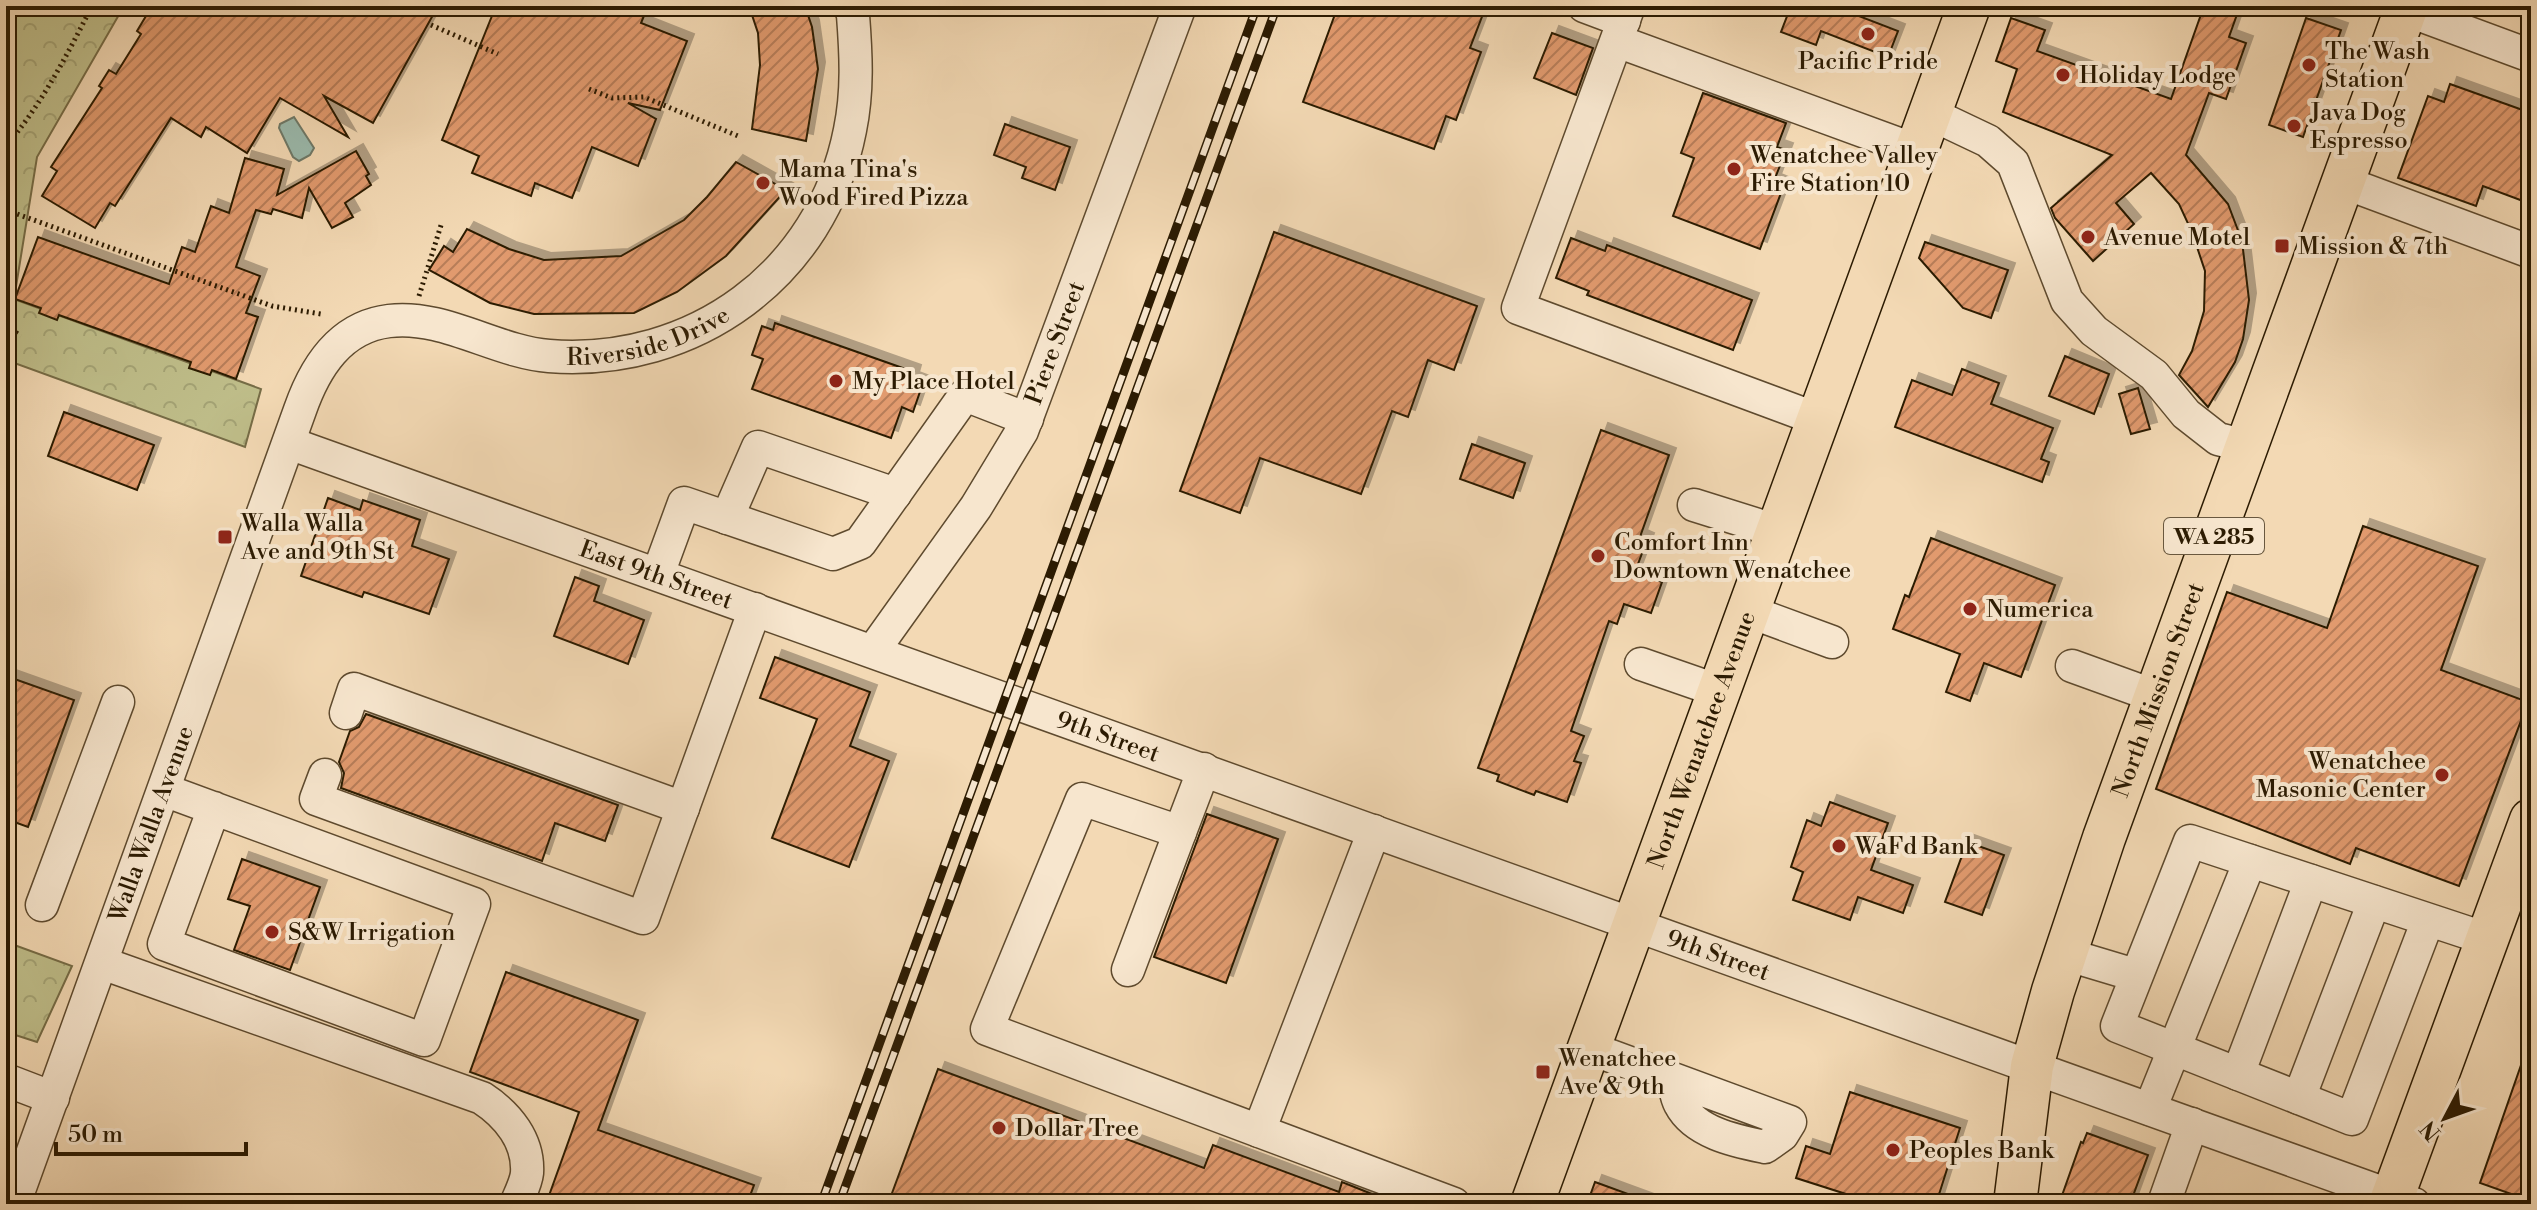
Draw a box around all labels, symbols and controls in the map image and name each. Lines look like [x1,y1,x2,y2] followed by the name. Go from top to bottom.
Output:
[1859,25,1877,43] marker: Pacific Pride
[2325,37,2430,95] place label: The Wash Station
[1798,47,1938,77] place label: Pacific Pride
[2300,56,2318,74] marker: The Wash Station
[2079,61,2236,91] place label: Holiday Lodge
[2054,66,2072,84] marker: Holiday Lodge
[2309,98,2408,156] place label: Java Dog Espresso
[2285,117,2303,135] marker: Java Dog Espresso
[1749,141,1938,199] place label: Wenatchee Valley Fire Station 10
[778,155,969,213] place label: Mama Tina's Wood Fired Pizza
[1725,160,1743,178] marker: Wenatchee Valley Fire Station 10
[754,174,772,192] marker: Mama Tina's Wood Fired Pizza
[2103,223,2250,253] place label: Avenue Motel
[2079,228,2097,246] marker: Avenue Motel
[2298,232,2448,262] place label: Mission & 7th
[2273,237,2291,255] marker: Mission & 7th
[1019,277,1092,409] street label: Piere Street
[566,301,735,373] street label: Riverside Drive
[852,367,1015,397] place label: My Place Hotel
[827,372,845,390] marker: My Place Hotel
[240,509,395,567] place label: Walla Walla Ave and 9th St
[2164,518,2264,554] road number: WA 285
[216,528,234,546] marker: Walla Walla Ave and 9th St
[1614,528,1851,586] place label: Comfort Inn Downtown Wenatchee
[575,534,737,617] street label: East 9th Street
[1589,547,1607,565] marker: Comfort Inn Downtown Wenatchee
[2106,578,2212,802] street label: North Mission Street
[1986,595,2094,625] place label: Numerica
[1961,600,1979,618] marker: Numerica
[1642,607,1763,873] street label: North Wenatchee Avenue
[1052,705,1164,770] street label: 9th Street
[102,722,201,927] street label: Walla Walla Avenue
[2256,747,2426,805] place label: Wenatchee Masonic Center
[2433,766,2451,784] marker: Wenatchee Masonic Center
[1854,832,1979,862] place label: WaFd Bank
[1830,837,1848,855] marker: WaFd Bank
[288,918,455,948] place label: S&W Irrigation
[263,923,281,941] marker: S&W Irrigation
[1662,923,1774,988] street label: 9th Street
[1558,1044,1676,1102] place label: Wenatchee Ave & 9th
[1534,1063,1552,1081] marker: Wenatchee Ave & 9th
[2405,1078,2485,1158] north arrow
[56,1106,246,1156] scale bar
[1015,1114,1139,1144] place label: Dollar Tree
[2415,1114,2447,1146] text: N
[990,1119,1008,1137] marker: Dollar Tree
[68,1120,123,1150] text: 50 m
[1909,1136,2055,1166] place label: Peoples Bank
[1884,1141,1902,1159] marker: Peoples Bank

